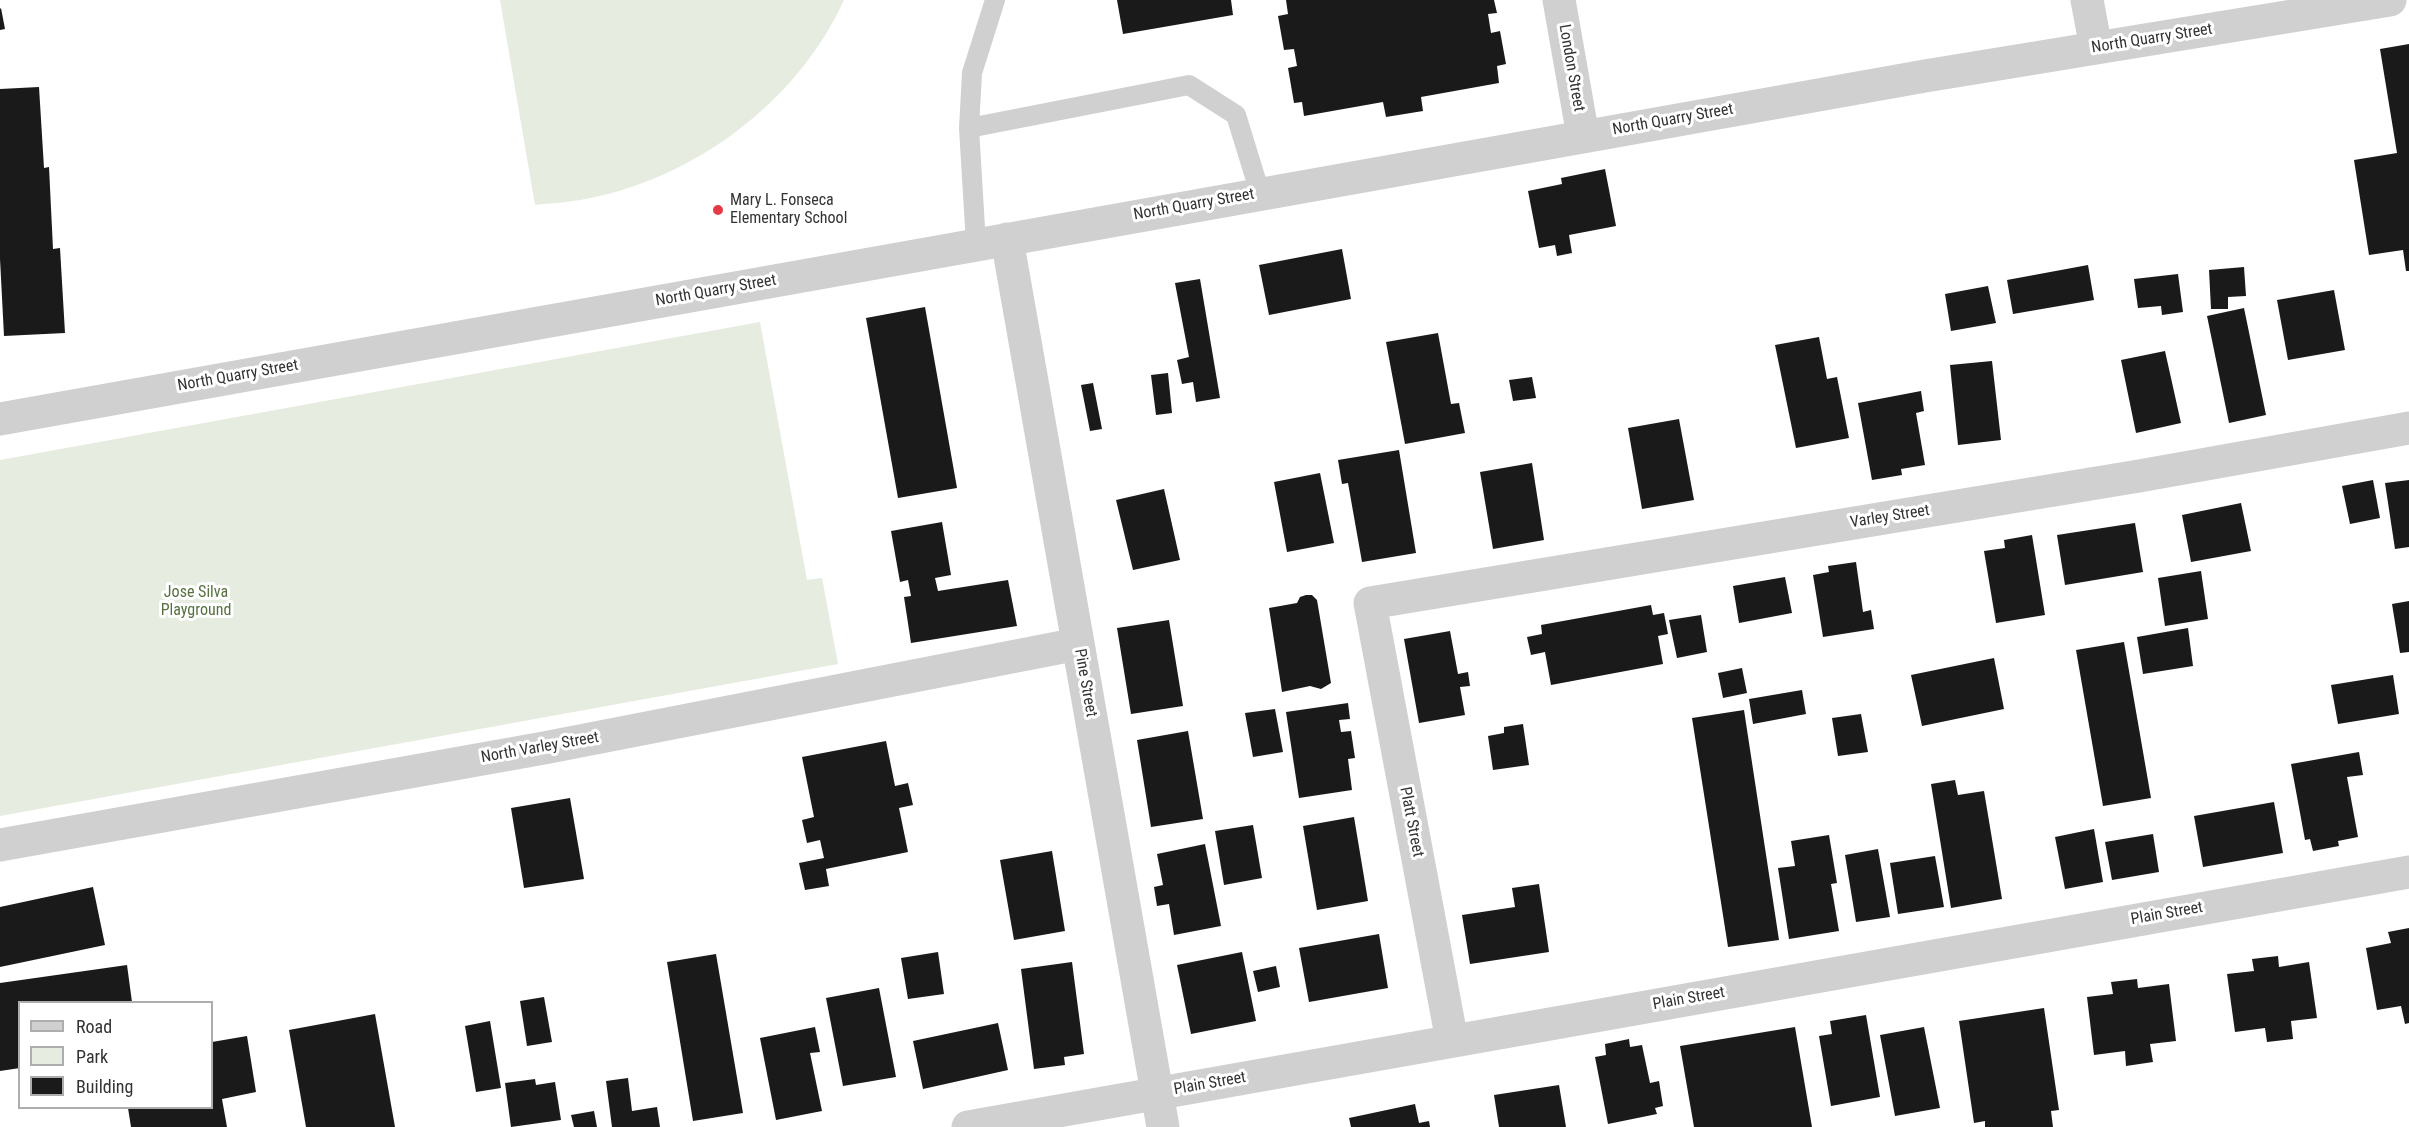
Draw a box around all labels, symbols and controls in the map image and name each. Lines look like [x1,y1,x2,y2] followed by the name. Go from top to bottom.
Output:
[2090,20,2214,58] street label: North Quarry Street
[1554,23,1588,113] street label: London Street
[1611,100,1735,140] street label: North Quarry Street
[1132,185,1256,225] street label: North Quarry Street
[730,191,847,229] place label: Mary L. Fonseca Elementary School
[711,203,725,217] marker: Mary L. Fonseca Elementary School
[654,271,778,311] street label: North Quarry Street
[176,356,300,396] street label: North Quarry Street
[1849,501,1931,533] street label: Varley Street
[161,583,231,621] park label: Jose Silva Playground
[1070,647,1100,719] street label: Pine Street
[480,728,600,768] street label: North Varley Street
[1395,785,1427,859] street label: Platt Street
[2129,898,2205,930] street label: Plain Street
[1651,983,1727,1015] street label: Plain Street
[18,1001,213,1109] legend
[76,1016,112,1037] text: Road
[76,1046,108,1067] text: Park
[1172,1068,1248,1100] street label: Plain Street
[76,1076,133,1097] text: Building

